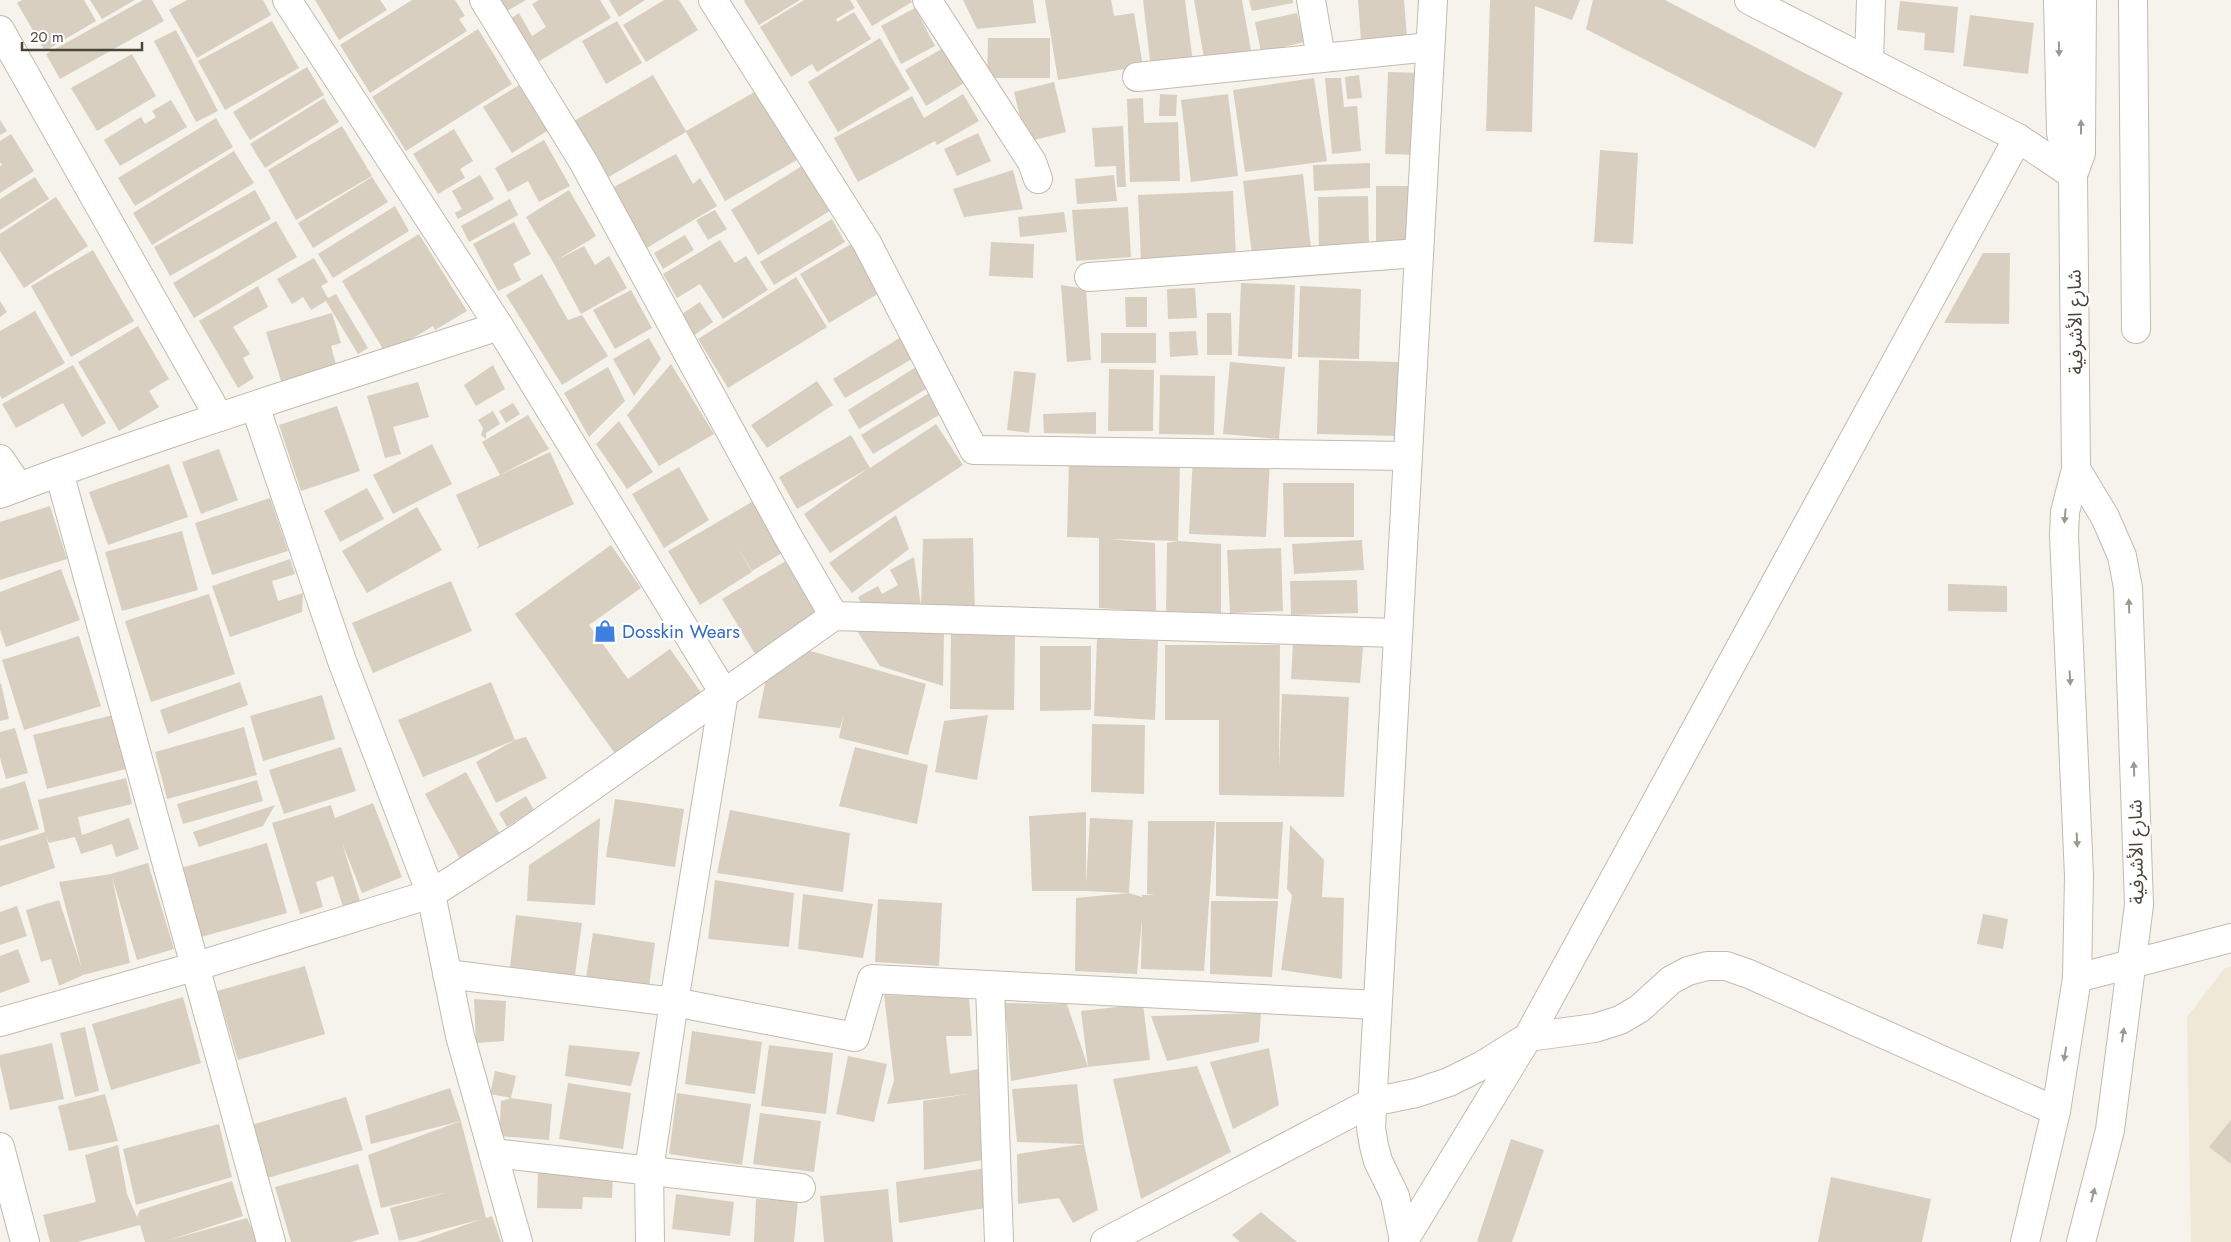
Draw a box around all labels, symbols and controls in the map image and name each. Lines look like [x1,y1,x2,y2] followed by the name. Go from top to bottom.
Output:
[22,20,142,52] scale bar
[30,26,64,48] text: 20 m
[2055,41,2063,57] one-way arrow
[2078,119,2086,135] one-way arrow
[2061,269,2089,375] street label: شارع الأشرفية
[2061,508,2069,524] one-way arrow
[2125,598,2133,614] one-way arrow
[592,618,618,644] shop icon: Dosskin Wears
[622,618,740,645] place label: Dosskin Wears
[2066,670,2074,686] one-way arrow
[2130,760,2138,776] one-way arrow
[2122,799,2150,905] street label: شارع الأشرفية
[2074,833,2082,849] one-way arrow
[2119,1027,2127,1043] one-way arrow
[2061,1047,2069,1063] one-way arrow
[2090,1187,2098,1202] one-way arrow

